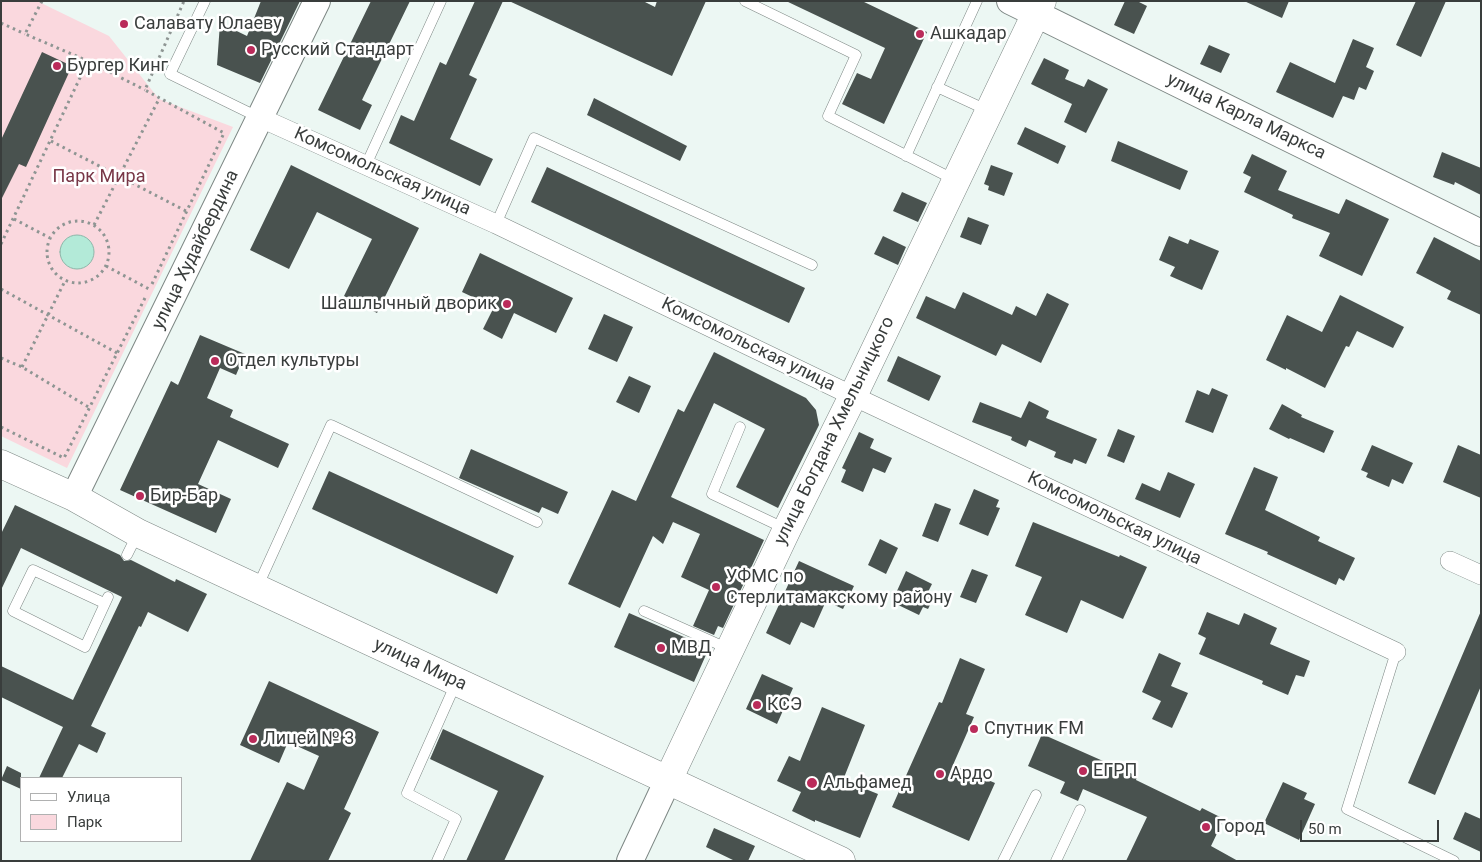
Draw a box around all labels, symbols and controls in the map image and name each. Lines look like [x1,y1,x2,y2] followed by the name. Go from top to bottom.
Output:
[134,13,282,35] place label: Салавату Юлаеву
[118,18,130,30] marker: Салавату Юлаеву
[930,23,1007,45] place label: Ашкадар
[914,28,926,40] marker: Ашкадар
[261,39,414,61] place label: Русский Стандарт
[245,44,257,56] marker: Русский Стандарт
[67,55,168,77] place label: Бургер Кинг
[51,60,63,72] marker: Бургер Кинг
[1163,69,1329,165] street label: улица Карла Маркса
[290,123,474,221] street label: Комсомольская улица
[53,166,145,188] park label: Парк Мира
[148,167,244,333] street label: улица Худайбердина
[321,293,497,315] place label: Шашлычный дворик
[657,293,839,397] street label: Комсомольская улица
[501,298,513,310] marker: Шашлычный дворик
[770,313,900,549] street label: улица Богдана Хмельницкого
[225,350,359,372] place label: Отдел культуры
[209,355,221,367] marker: Отдел культуры
[1023,467,1205,571] street label: Комсомольская улица
[150,485,218,507] place label: Бир-Бар
[134,490,146,502] marker: Бир-Бар
[726,566,952,608] place label: УФМС по Стерлитамакскому району
[710,581,722,593] marker: УФМС по Стерлитамакскому району
[370,634,470,696] street label: улица Мира
[671,637,711,659] place label: МВД
[655,642,667,654] marker: МВД
[767,694,802,716] place label: КСЭ
[751,699,763,711] marker: КСЭ
[984,718,1084,740] place label: Спутник FM
[968,723,980,735] marker: Спутник FM
[263,728,354,750] place label: Лицей № 3
[247,733,259,745] marker: Лицей № 3
[1093,760,1137,782] place label: ЕГРП
[950,763,993,785] place label: Ардо
[1077,765,1089,777] marker: ЕГРП
[934,768,946,780] marker: Ардо
[823,772,912,794] place label: Альфамед
[805,776,819,790] marker: Альфамед
[20,777,182,842] legend
[67,788,110,806] text: Улица
[1302,810,1441,842] scale bar
[67,813,102,831] text: Парк
[1216,816,1265,838] place label: Город
[1308,820,1342,838] text: 50 m
[1200,821,1212,833] marker: Город

